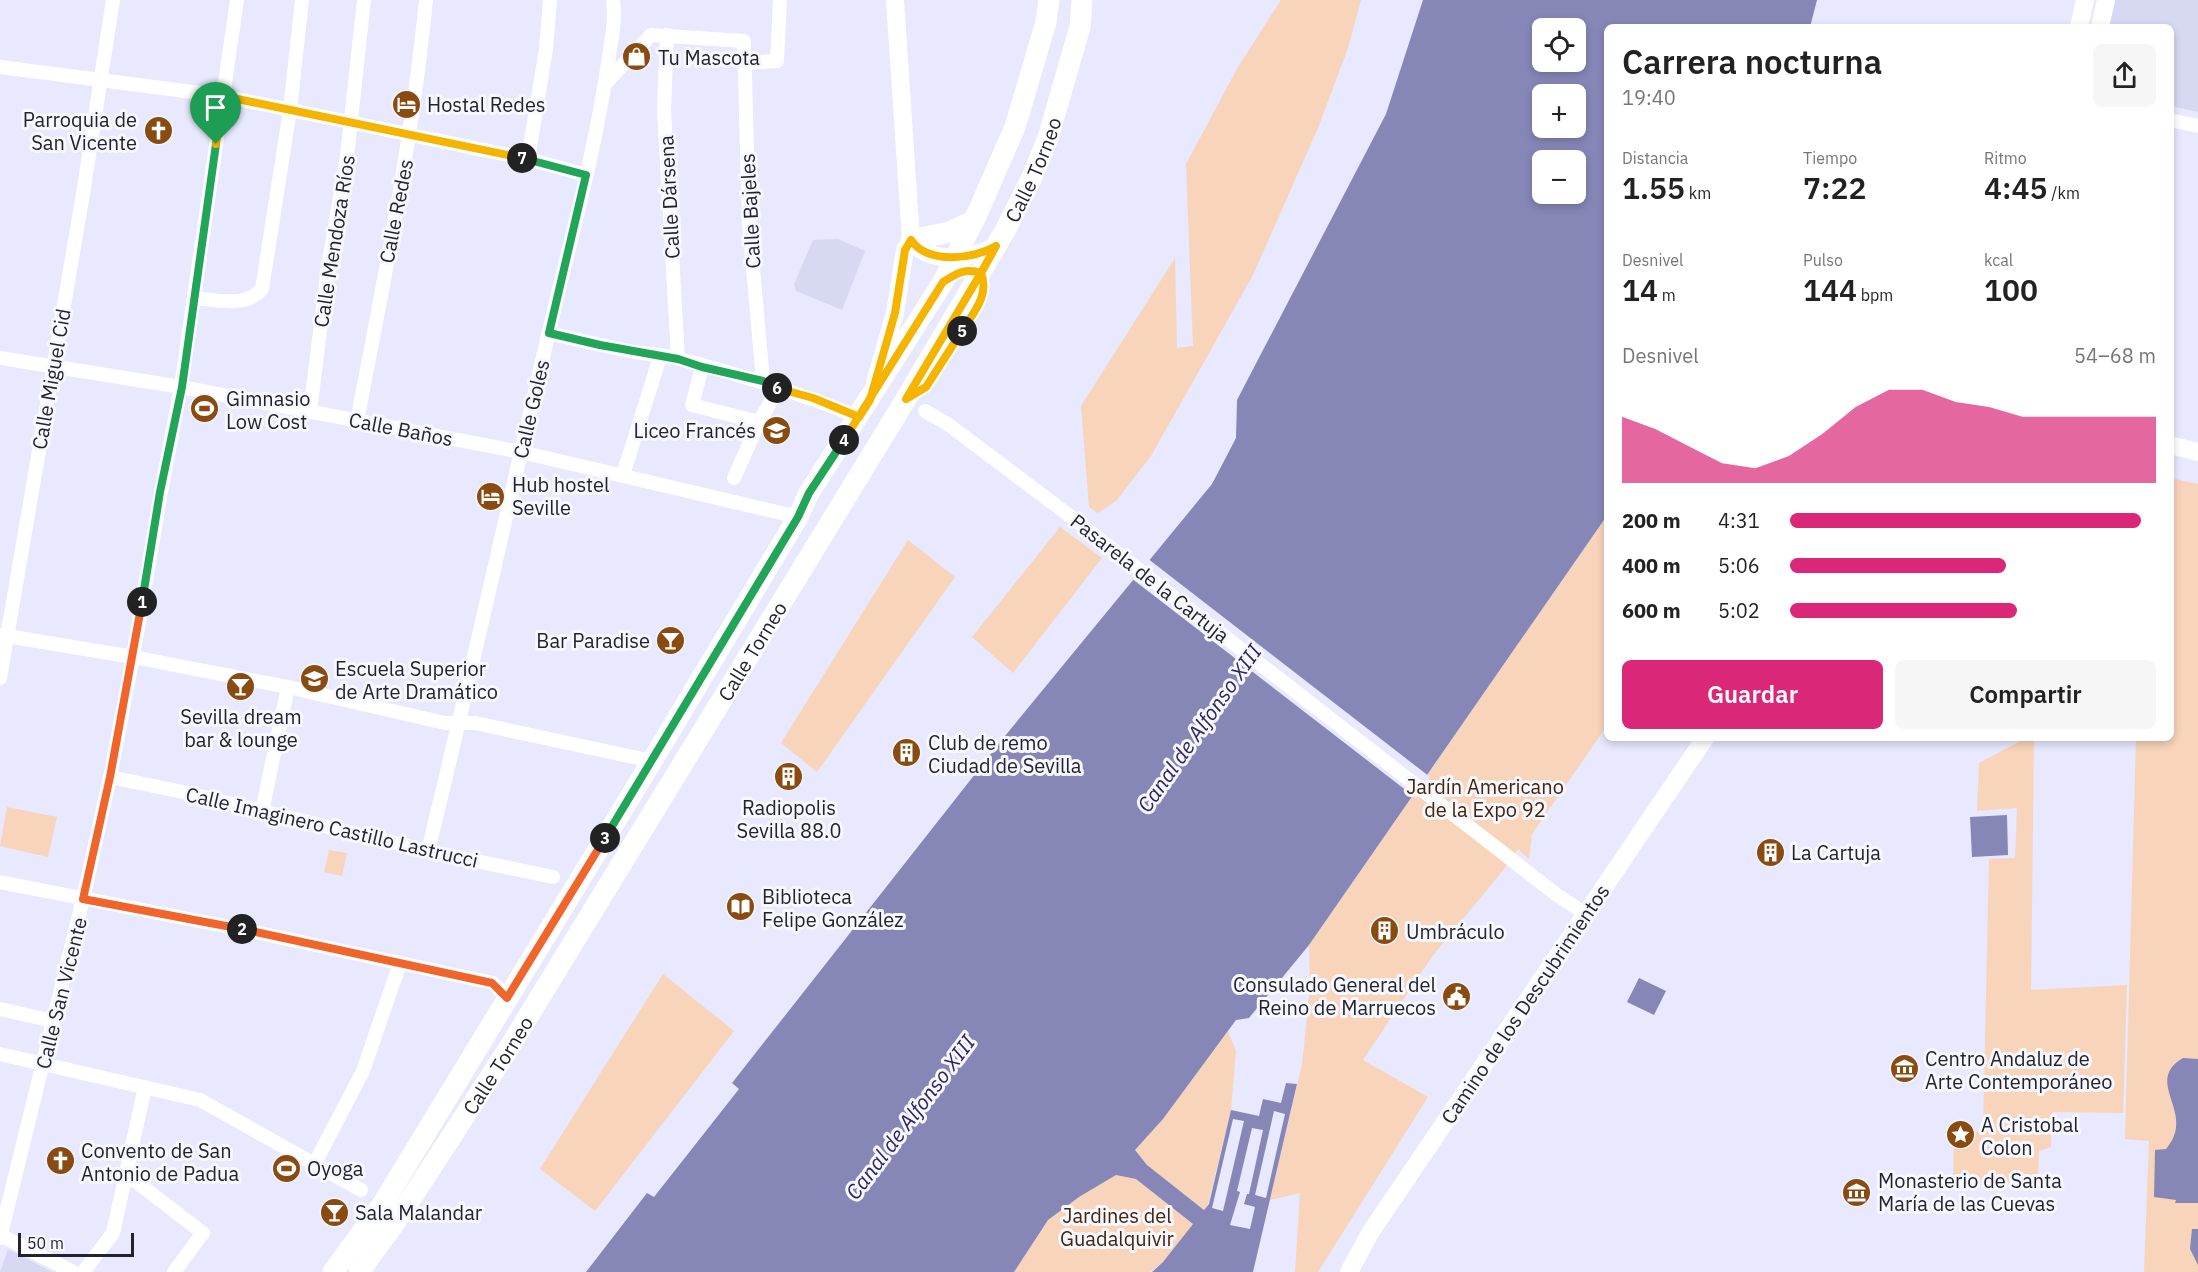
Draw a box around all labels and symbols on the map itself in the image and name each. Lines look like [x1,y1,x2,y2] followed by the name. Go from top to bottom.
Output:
[621,41,653,73] shop icon: Tu Mascota
[658,44,760,71] place label: Tu Mascota
[190,82,241,144] pin
[390,88,422,120] hotel icon: Hostal Redes
[427,91,546,118] place label: Hostal Redes
[23,106,137,156] place label: Parroquia de San Vicente
[998,114,1067,227] street label: Calle Torneo
[142,115,174,147] church icon: Parroquia de San Vicente
[652,134,686,260] street label: Calle Dársena
[507,143,537,173] pin: 7
[307,153,361,329] street label: Calle Mendoza Ríos
[733,153,767,269] street label: Calle Bajeles
[373,157,419,265] street label: Calle Redes
[25,306,77,452] street label: Calle Miguel Cid
[947,316,977,346] pin: 5
[507,357,555,461] street label: Calle Goles
[762,373,792,403] pin: 6
[226,385,310,435] place label: Gimnasio Low Cost
[189,393,221,425] sports icon: Gimnasio Low Cost
[347,406,455,452] street label: Calle Baños
[761,414,793,446] school or university icon: Liceo Francés
[633,417,756,444] place label: Liceo Francés
[829,425,859,455] pin: 4
[512,471,609,521] place label: Hub hostel Seville
[475,480,507,512] hotel icon: Hub hostel Seville
[1065,507,1235,649] street label: Pasarela de la Cartuja
[127,587,157,617] pin: 1
[711,596,792,706] street label: Calle Torneo
[655,624,687,656] bar icon: Bar Paradise
[536,627,650,654] place label: Bar Paradise
[1130,638,1268,818] water label: Canal de Alfonso XIII
[335,655,498,705] place label: Escuela Superior de Arte Dramático
[298,663,330,695] school or university icon: Escuela Superior de Arte Dramático
[225,670,257,702] bar icon: Sevilla dream bar & lounge
[180,703,302,753] place label: Sevilla dream bar & lounge
[928,729,1082,779] place label: Club de remo Ciudad de Sevilla
[891,737,923,769] building icon: Club de remo Ciudad de Sevilla
[773,760,805,792] building icon: Radiopolis Sevilla 88.0
[1406,773,1564,823] park label: Jardín Americano de la Expo 92
[183,780,481,874] street label: Calle Imaginero Castillo Lastrucci
[737,794,841,844] place label: Radiopolis Sevilla 88.0
[590,823,620,853] pin: 3
[1754,836,1786,868] building icon: La Cartuja
[1791,839,1881,866] place label: La Cartuja
[1435,879,1615,1129] street label: Camino de los Descubrimientos
[762,883,903,933] place label: Biblioteca Felipe González
[725,891,757,923] library icon: Biblioteca Felipe González
[29,914,93,1072] street label: Calle San Vicente
[227,914,257,944] pin: 2
[1369,915,1401,947] building icon: Umbráculo
[1406,918,1505,945] place label: Umbráculo
[1233,971,1436,1021] place label: Consulado General del Reino de Marruecos
[1441,980,1473,1012] public building icon: Consulado General del Reino de Marruecos
[456,1011,539,1120] street label: Calle Torneo
[839,1028,982,1205] water label: Canal de Alfonso XIII
[1925,1045,2113,1095] place label: Centro Andaluz de Arte Contemporáneo
[1888,1053,1920,1085] museum icon: Centro Andaluz de Arte Contemporáneo
[1981,1111,2079,1161] place label: A Cristobal Colon
[1944,1119,1976,1151] place icon: A Cristobal Colon
[81,1137,239,1187] place label: Convento de San Antonio de Padua
[44,1145,76,1177] church icon: Convento de San Antonio de Padua
[270,1152,302,1184] sports icon: Oyoga
[307,1155,364,1182] place label: Oyoga
[1878,1167,2062,1217] place label: Monasterio de Santa María de las Cuevas
[1841,1176,1873,1208] museum icon: Monasterio de Santa María de las Cuevas
[318,1196,350,1228] bar icon: Sala Malandar
[355,1199,482,1226] place label: Sala Malandar
[1060,1202,1174,1252] park label: Jardines del Guadalquivir
[18,1230,134,1258] scale bar

